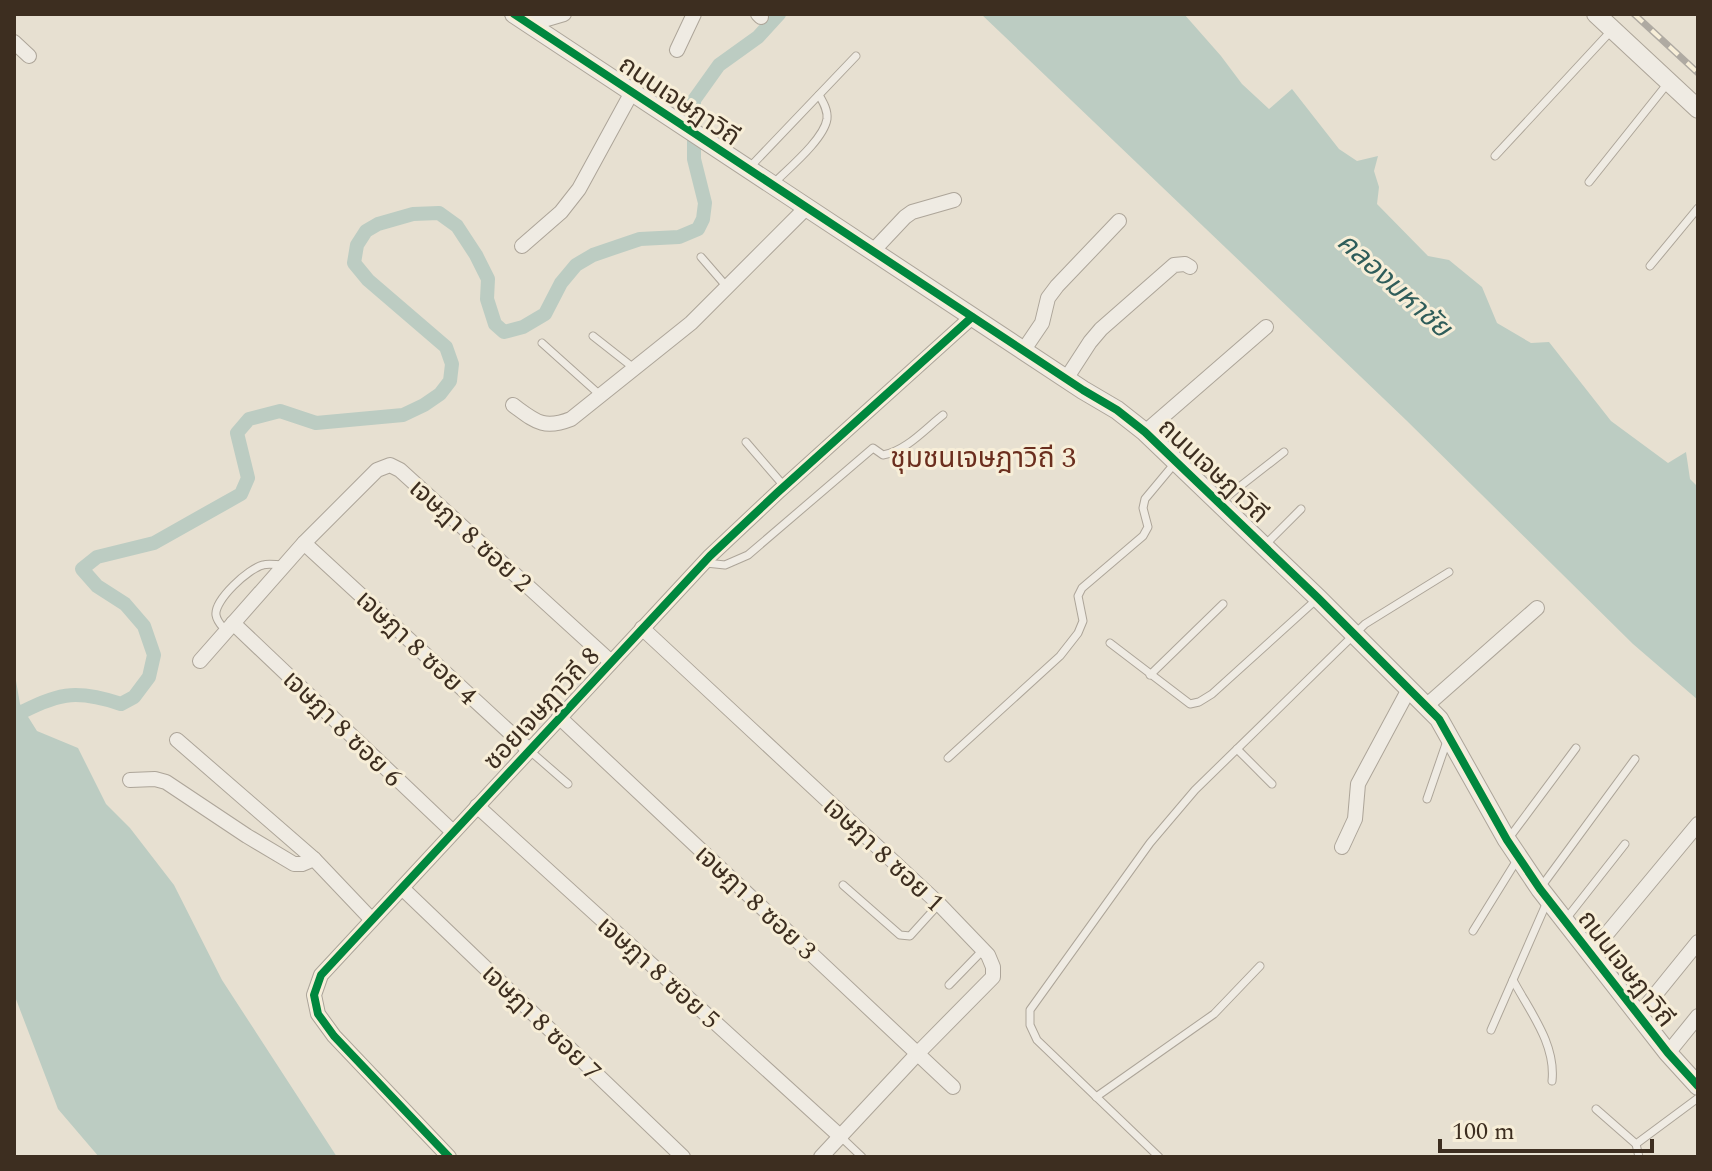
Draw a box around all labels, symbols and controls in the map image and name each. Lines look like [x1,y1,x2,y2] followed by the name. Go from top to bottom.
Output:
[610,45,748,156] street label: ถนนเจษฎาวิถี
[1327,222,1463,350] water label: คลองมหาชัย
[1149,408,1278,533] street label: ถนนเจษฎาวิถี
[890,437,1076,480] district label: ชุมชนเจษฎาวิถี 3
[400,469,541,602] street label: เจษฎา 8 ซอย 2
[346,581,486,715] street label: เจษฎา 8 ซอย 4
[474,638,610,780] street label: ซอยเจษฎาวิถี 8
[273,661,412,797] street label: เจษฎา 8 ซอย 6
[813,788,953,922] street label: เจษฎา 8 ซอย 1
[685,836,825,970] street label: เจษฎา 8 ซอย 3
[1567,901,1685,1036] street label: ถนนเจษฎาวิถี
[588,906,729,1039] street label: เจษฎา 8 ซอย 5
[472,955,611,1091] street label: เจษฎา 8 ซอย 7
[1440,1103,1652,1153] scale bar
[1452,1114,1515,1150] text: 100 m

